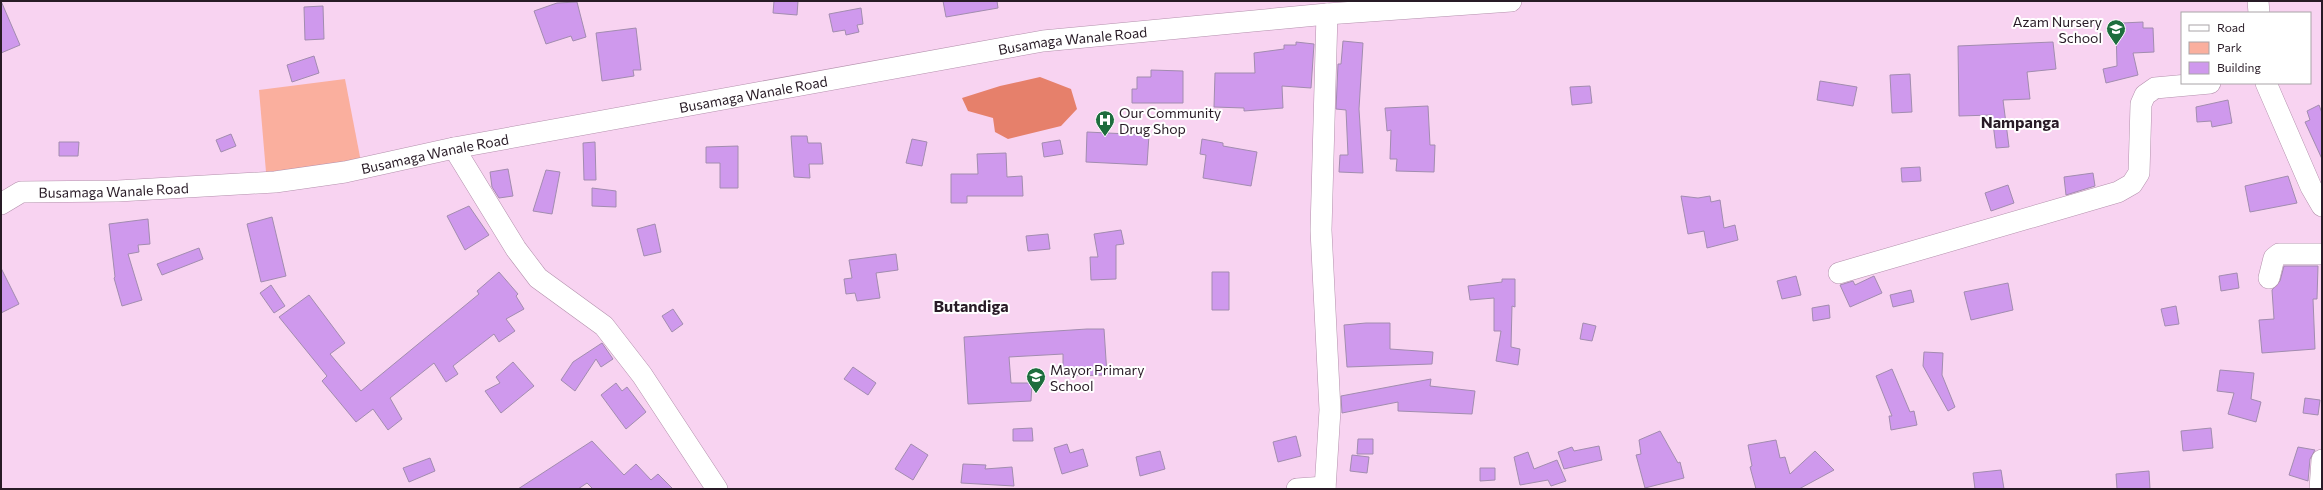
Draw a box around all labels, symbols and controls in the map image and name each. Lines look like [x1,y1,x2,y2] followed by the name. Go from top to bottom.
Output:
[2181,12,2311,84] legend
[2013,13,2102,46] place label: Azam Nursery School
[2105,18,2127,46] school or university icon: Azam Nursery School
[2217,20,2245,34] text: Road
[997,23,1148,58] street label: Busamaga Wanale Road
[2217,40,2243,54] text: Park
[2217,60,2261,74] text: Building
[678,72,829,115] street label: Busamaga Wanale Road
[1119,104,1221,137] place label: Our Community Drug Shop
[1094,109,1116,137] hospital icon: Our Community Drug Shop
[1981,112,2059,131] district label: Nampanga
[359,130,510,177] street label: Busamaga Wanale Road
[38,178,189,200] street label: Busamaga Wanale Road
[933,296,1009,315] district label: Butandiga
[1050,361,1144,394] place label: Mayor Primary School
[1025,366,1047,394] school or university icon: Mayor Primary School

